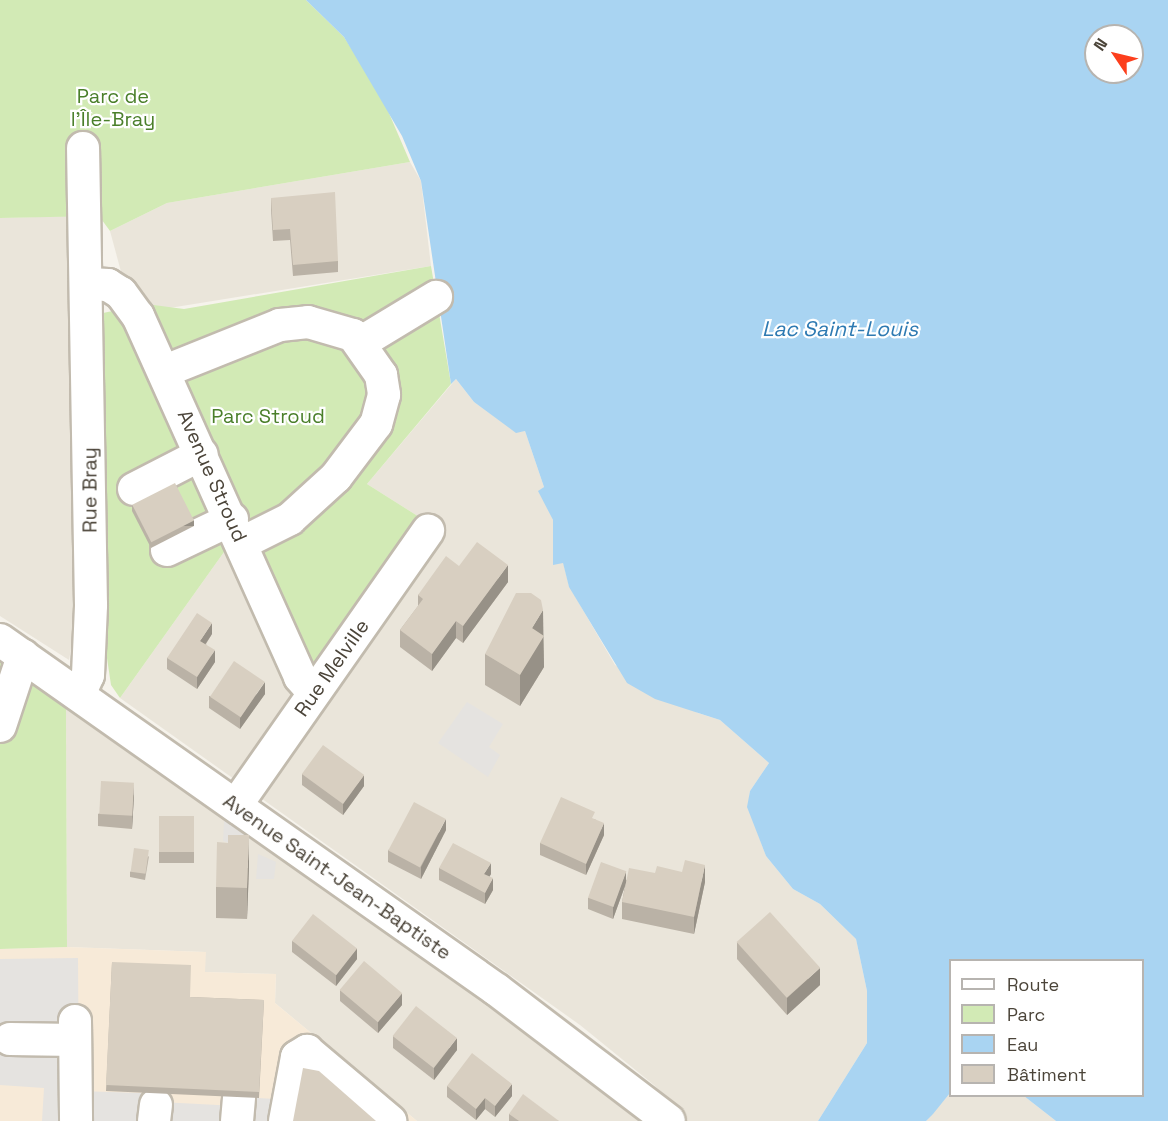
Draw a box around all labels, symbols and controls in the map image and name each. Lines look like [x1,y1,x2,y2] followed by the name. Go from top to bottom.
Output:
[1084,24,1144,84] north arrow
[1089,34,1112,55] text: N
[71,85,155,132] park label: Parc de l'Île-Bray
[762,316,918,342] water label: Lac Saint-Louis
[211,404,325,428] park label: Parc Stroud
[172,406,252,546] street label: Avenue Stroud
[78,447,102,533] street label: Rue Bray
[290,615,374,721] street label: Rue Melville
[218,789,456,965] street label: Avenue Saint-Jean-Baptiste
[949,959,1144,1097] legend
[1007,973,1059,996] text: Route
[1007,1003,1045,1026] text: Parc
[1007,1033,1038,1056] text: Eau
[1007,1063,1087,1086] text: Bâtiment

